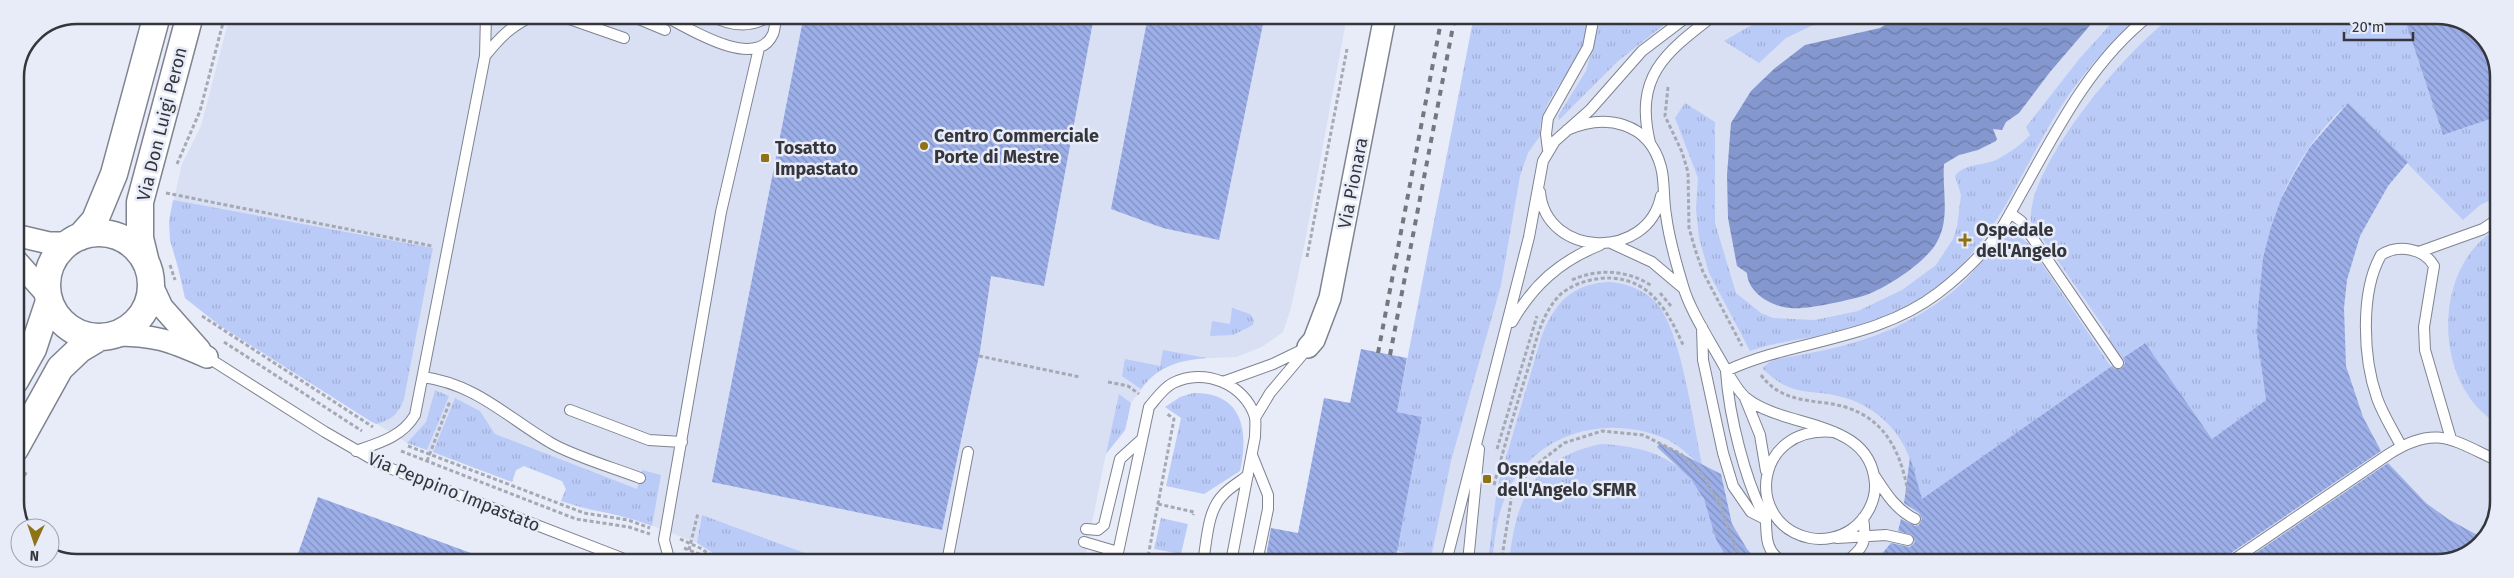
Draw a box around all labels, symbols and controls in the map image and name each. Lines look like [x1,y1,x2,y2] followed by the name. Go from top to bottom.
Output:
[2344,10,2413,42] scale bar
[2352,18,2385,36] text: 20 m
[132,45,192,203] street label: Via Don Luigi Peron
[934,125,1099,168] place label: Centro Commerciale Porte di Mestre
[1333,136,1373,230] street label: Via Pionara
[775,137,858,180] place label: Tosatto Impastato
[918,140,930,152] marker: Centro Commerciale Porte di Mestre
[759,152,771,164] marker: Tosatto Impastato
[1976,219,2067,262] place label: Ospedale dell'Angelo
[1958,233,1972,247] marker: Ospedale dell'Angelo
[365,447,543,537] street label: Via Peppino Impastato
[1497,458,1637,501] place label: Ospedale dell'Angelo SFMR
[1481,473,1493,485] marker: Ospedale dell'Angelo SFMR
[10,518,60,568] north arrow
[29,547,39,564] text: N

